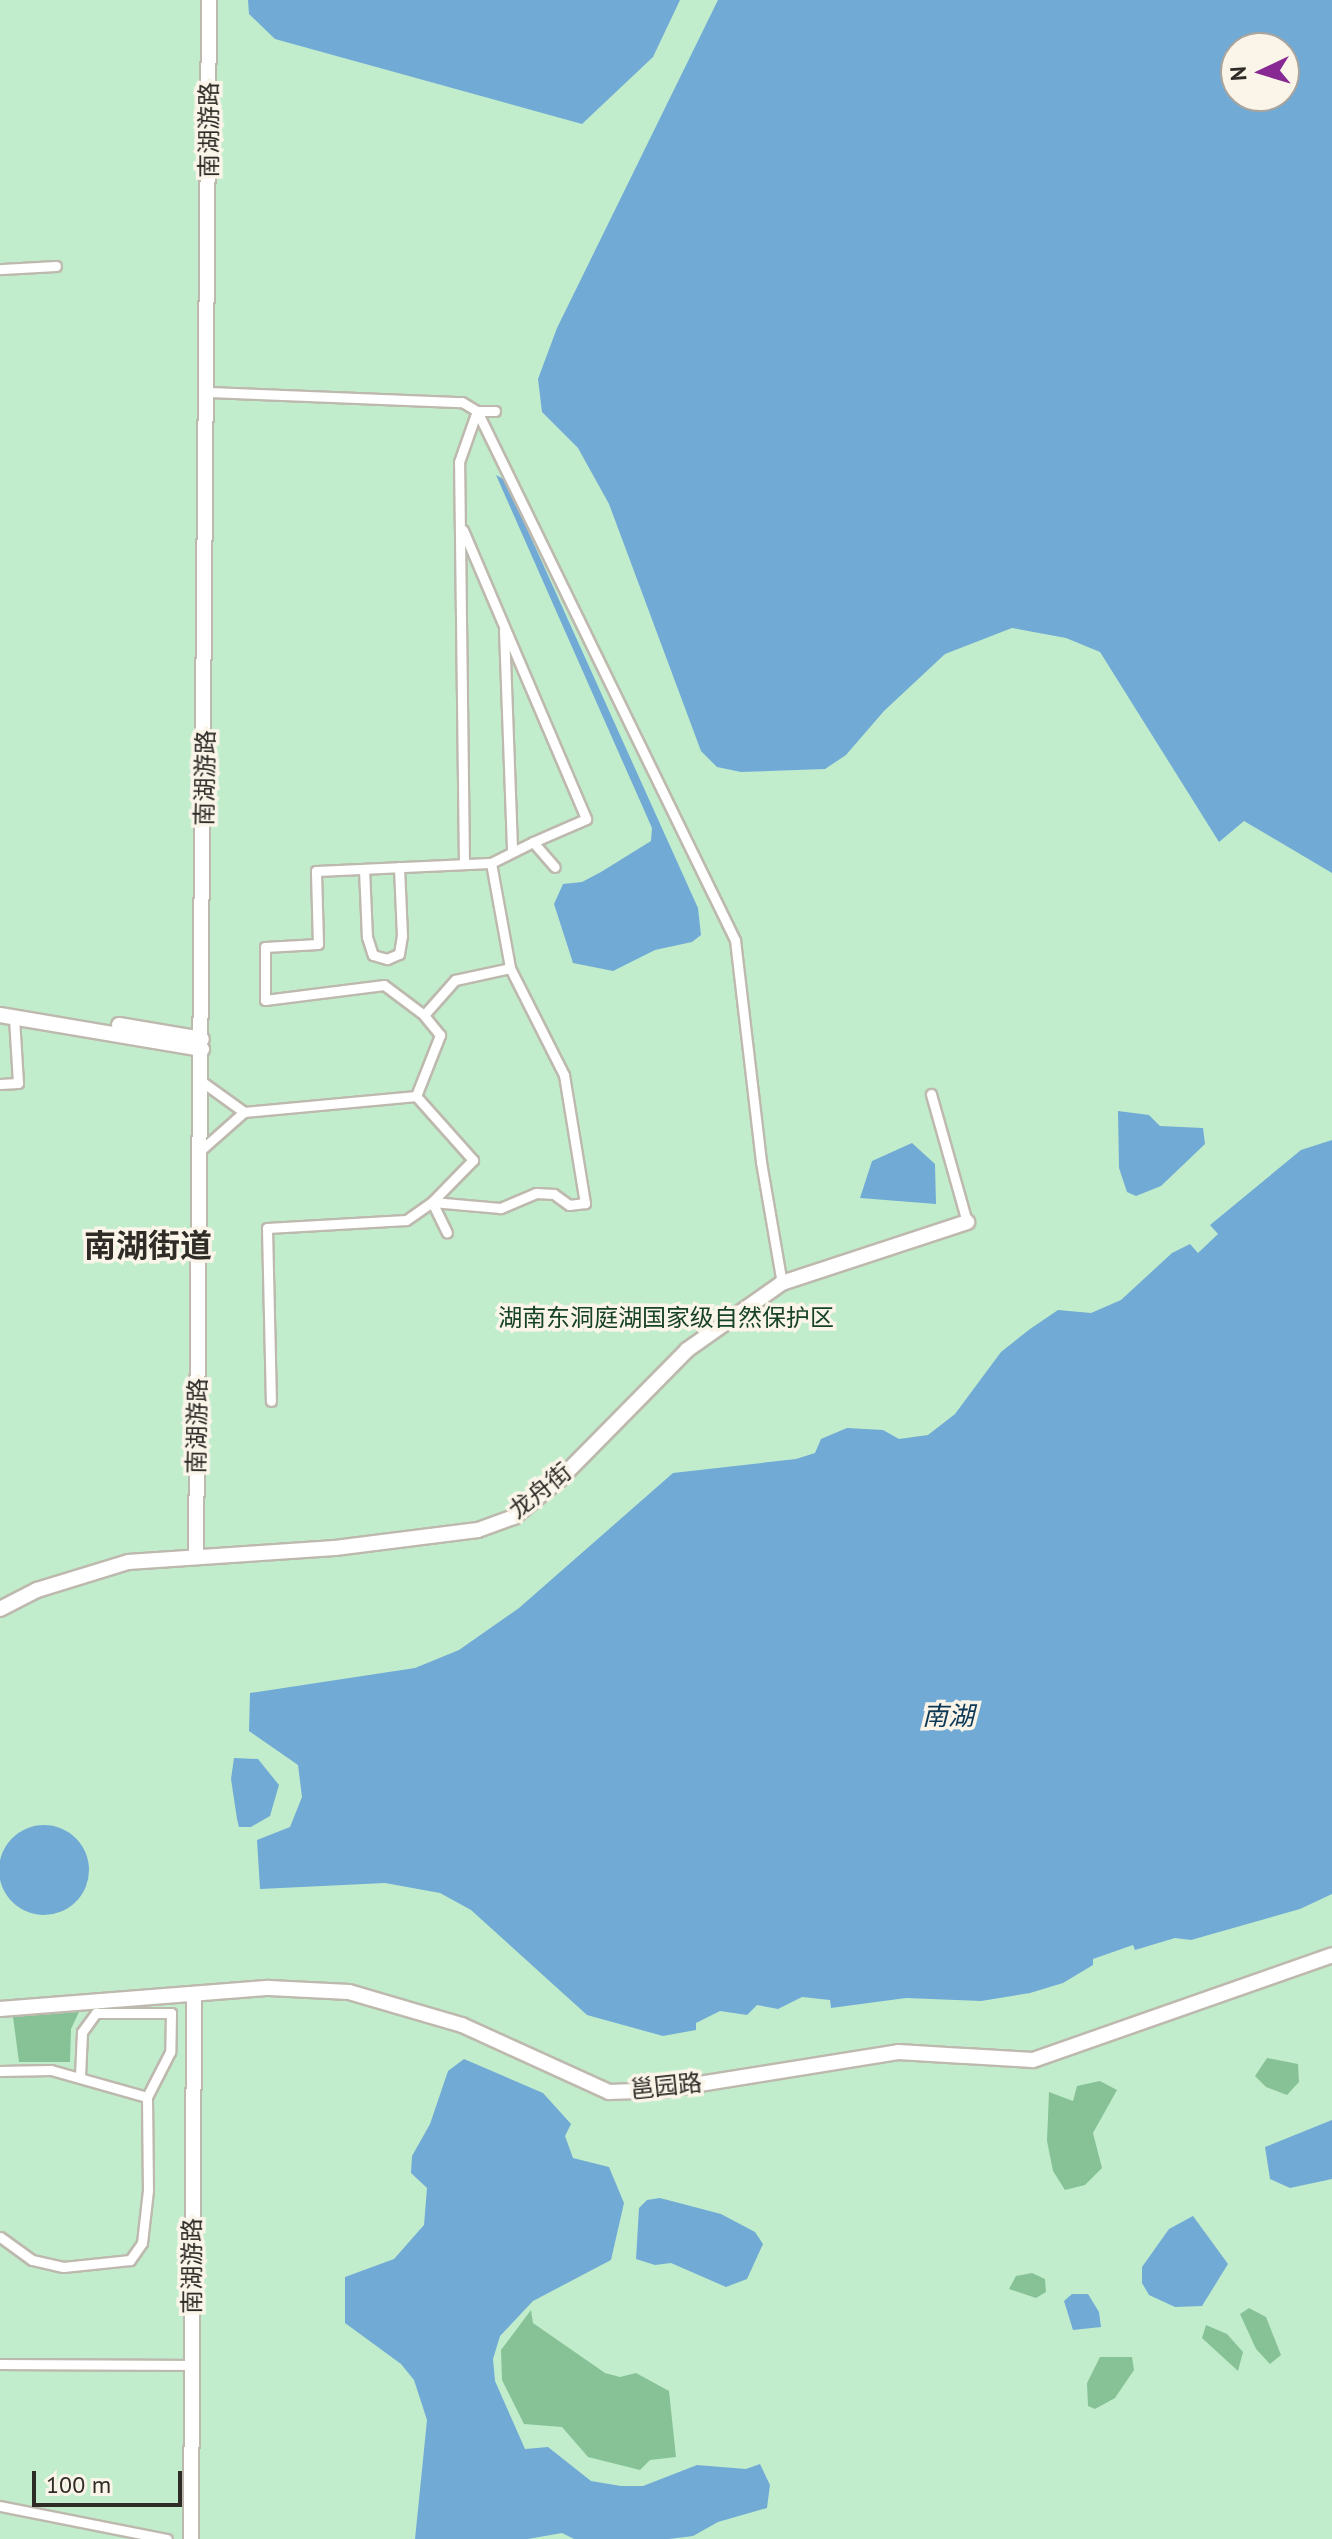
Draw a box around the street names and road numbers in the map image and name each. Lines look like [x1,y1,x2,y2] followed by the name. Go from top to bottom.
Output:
[195,82,223,178] street label: 南湖游路
[190,730,220,826] street label: 南湖游路
[182,1378,212,1474] street label: 南湖游路
[503,1457,577,1525] street label: 龙舟街
[629,2068,703,2104] street label: 邕园路
[178,2218,206,2314] street label: 南湖游路

